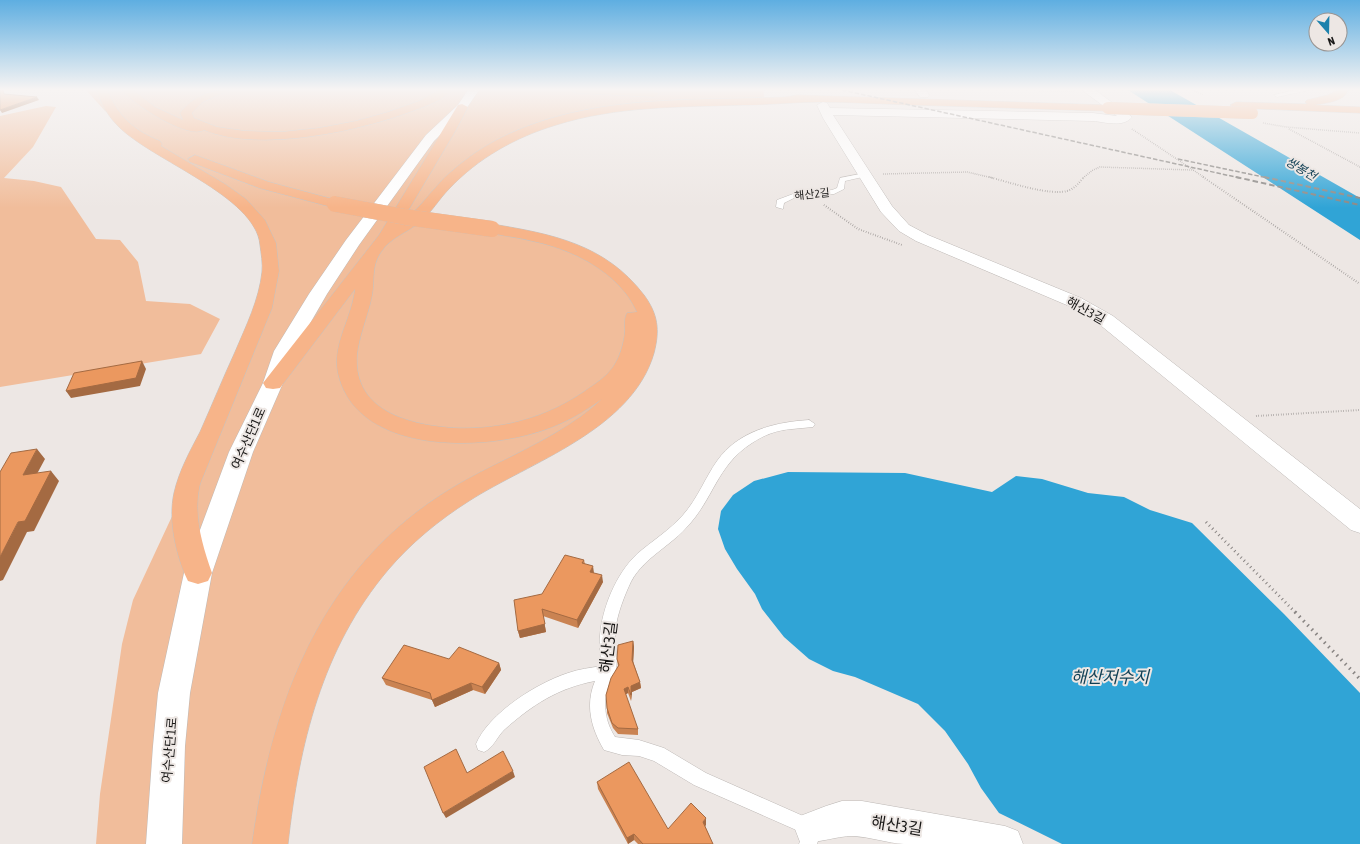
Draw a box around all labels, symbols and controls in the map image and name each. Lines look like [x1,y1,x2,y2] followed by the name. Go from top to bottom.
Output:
[1308,12,1348,52] north arrow
[1326,35,1337,48] text: N
[1283,154,1320,185] water label: 쌍봉천
[794,186,830,202] street label: 해산2길
[1064,294,1108,327] street label: 해산3길
[228,405,269,471] street label: 여수산단1로
[596,620,620,674] street label: 해산3길
[1071,667,1150,687] water label: 해산저수지
[159,717,180,784] street label: 여수산단1로
[870,812,924,838] street label: 해산3길

